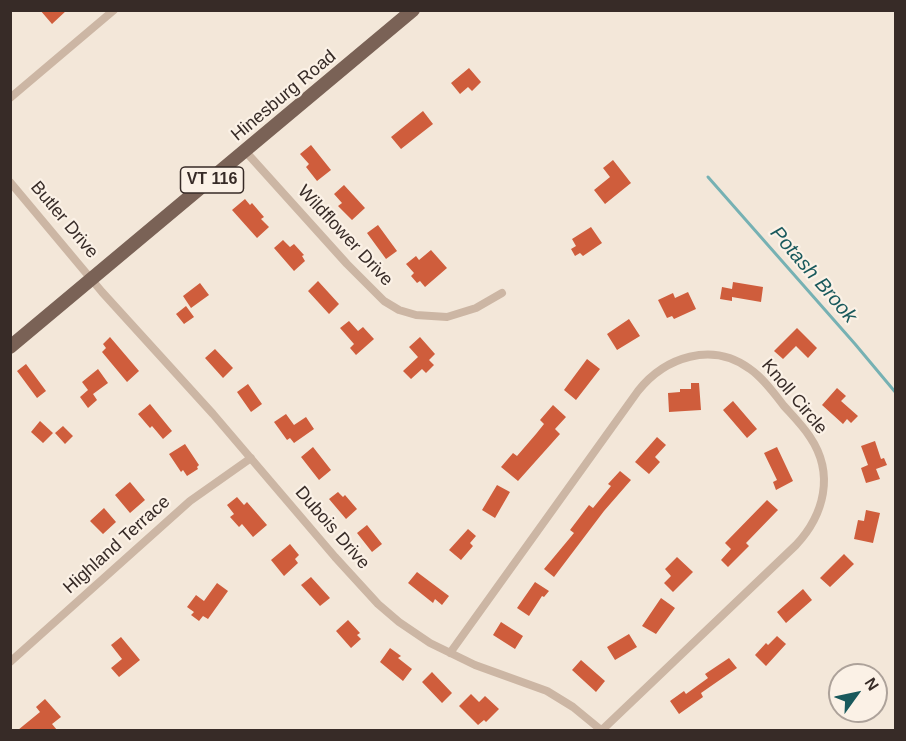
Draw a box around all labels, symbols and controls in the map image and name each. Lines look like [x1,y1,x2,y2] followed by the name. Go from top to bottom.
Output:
[227,46,341,146] street label: Hinesburg Road
[180,167,244,193] road number: VT 116
[26,177,102,263] street label: Butler Drive
[293,181,397,291] street label: Wildflower Drive
[765,222,861,328] water label: Potash Brook
[756,355,832,439] street label: Knoll Circle
[290,482,374,574] street label: Dubois Drive
[59,491,175,599] street label: Highland Terrace
[828,663,888,723] north arrow
[862,675,882,693] text: N

